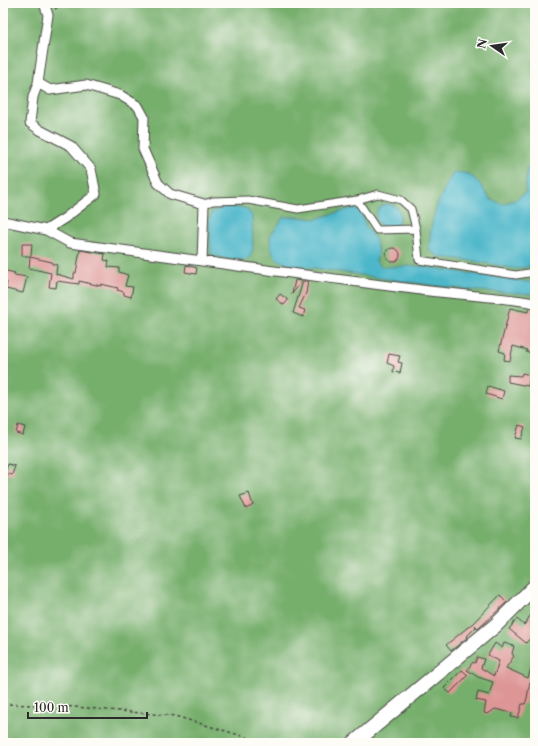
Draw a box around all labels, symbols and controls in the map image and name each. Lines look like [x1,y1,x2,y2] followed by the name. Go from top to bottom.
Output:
[472,26,512,66] north arrow
[474,37,490,50] text: N
[28,694,147,720] scale bar
[34,700,69,715] text: 100 m

